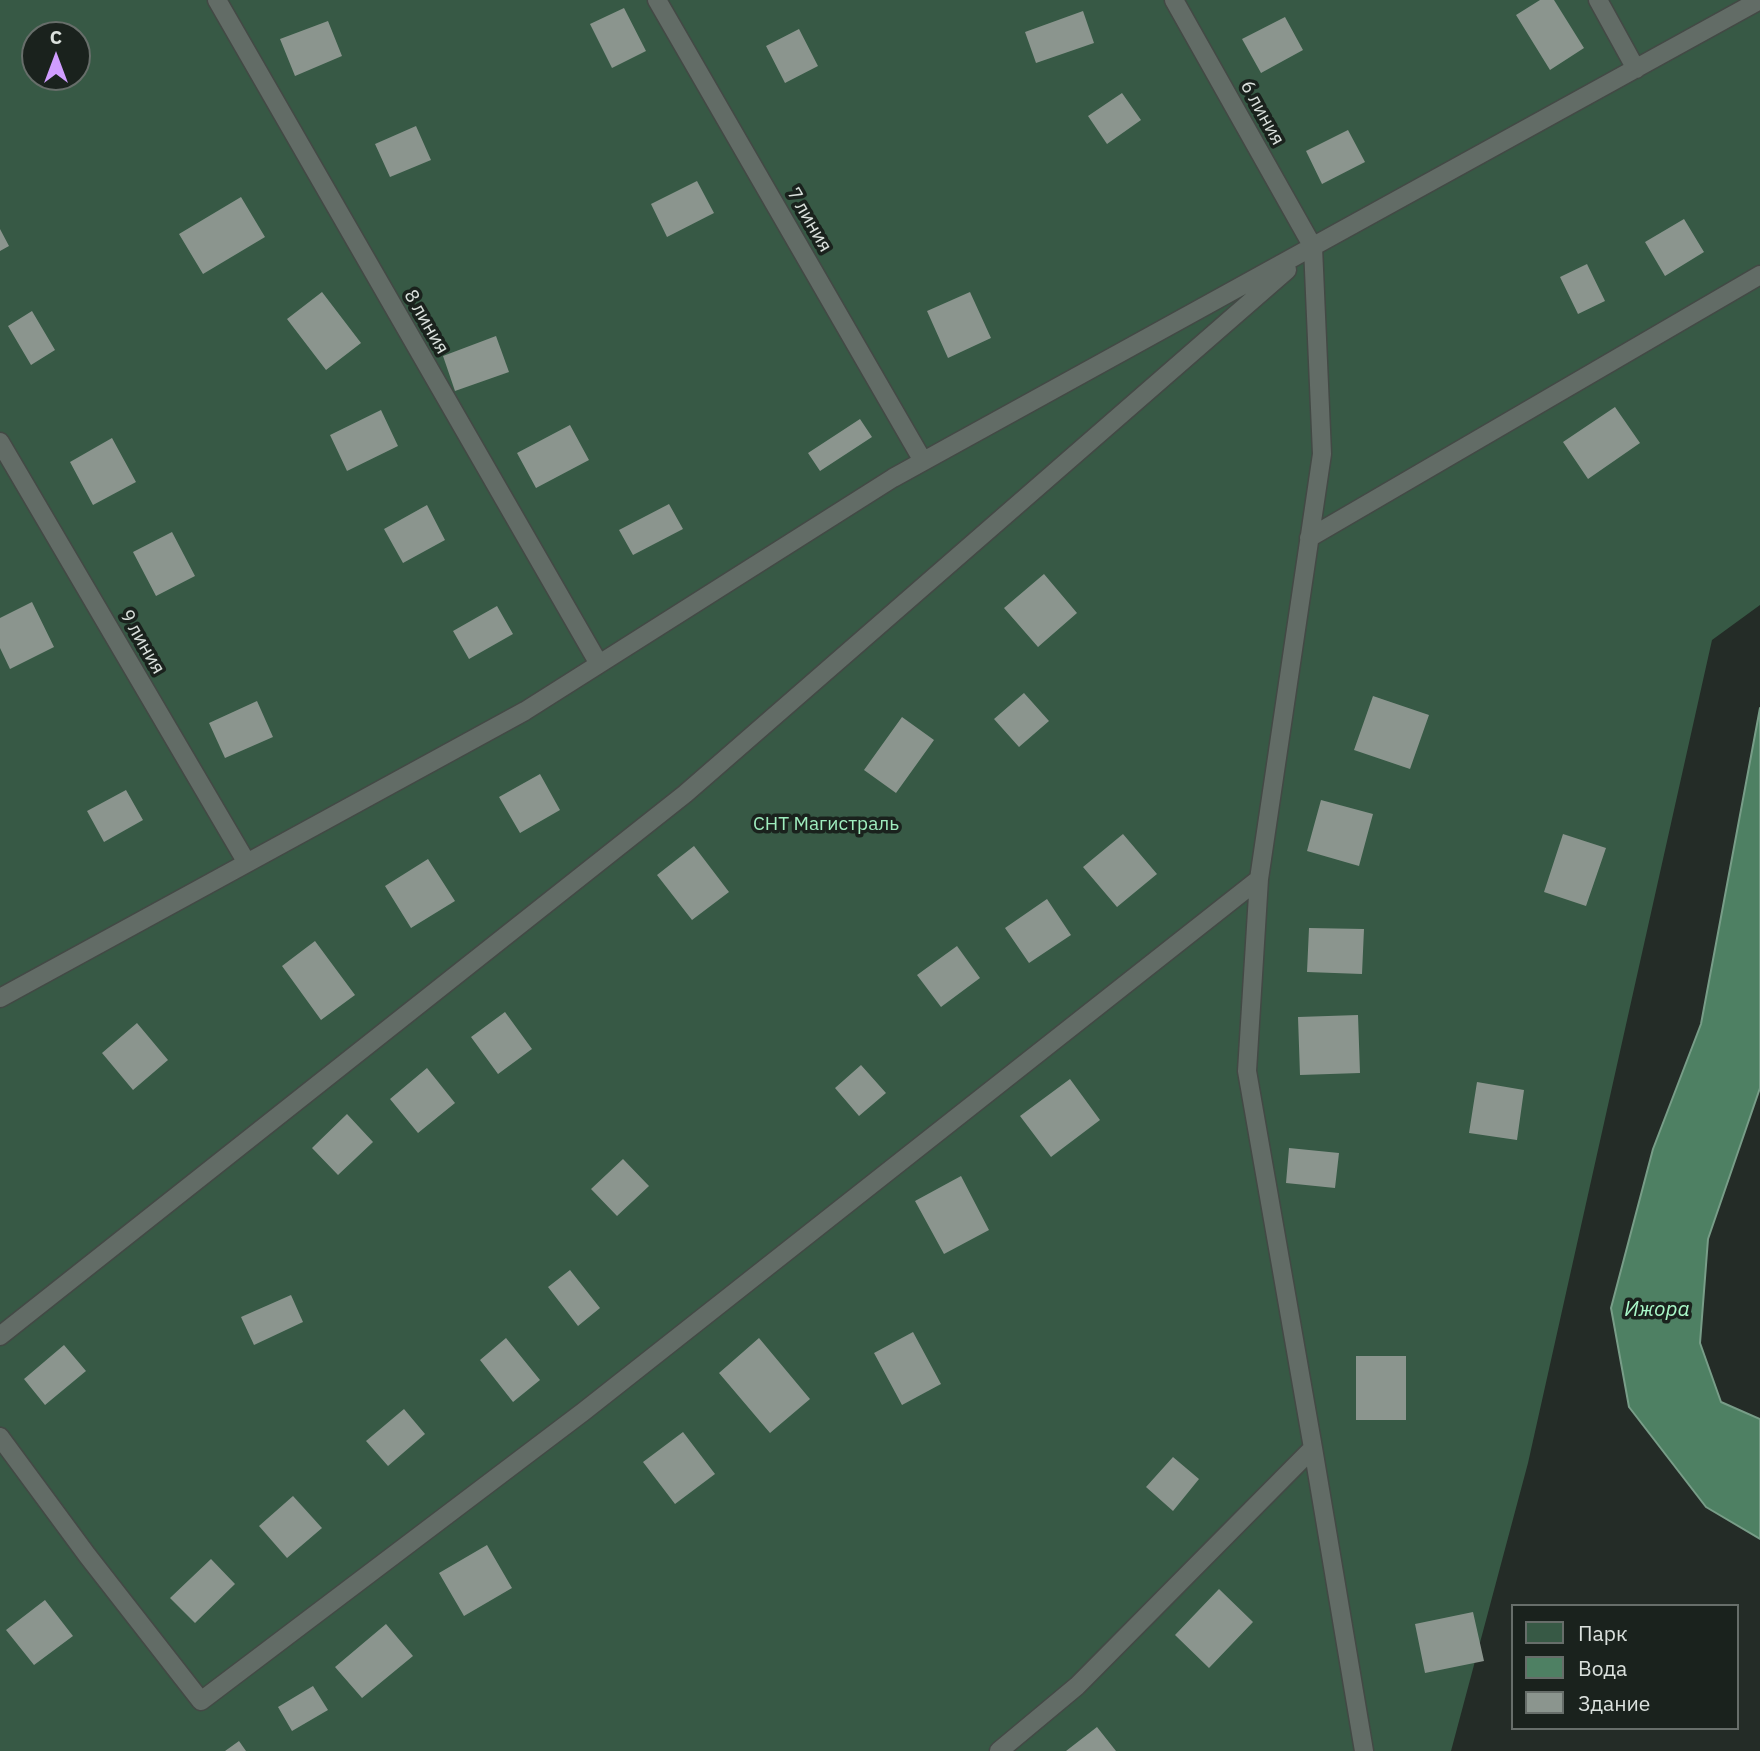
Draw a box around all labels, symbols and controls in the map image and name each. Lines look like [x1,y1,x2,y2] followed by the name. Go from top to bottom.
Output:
[21,21,91,91] north arrow
[50,25,62,49] text: С
[1235,77,1289,149] street label: 6 линия
[782,184,836,256] street label: 7 линия
[399,286,453,358] street label: 8 линия
[115,606,169,678] street label: 9 линия
[753,814,899,836] park label: СНТ Магистраль
[1624,1297,1690,1323] water label: Ижора
[1512,1604,1739,1730] legend
[1578,1619,1628,1647] text: Парк
[1578,1654,1627,1682] text: Вода
[1578,1689,1650,1717] text: Здание

